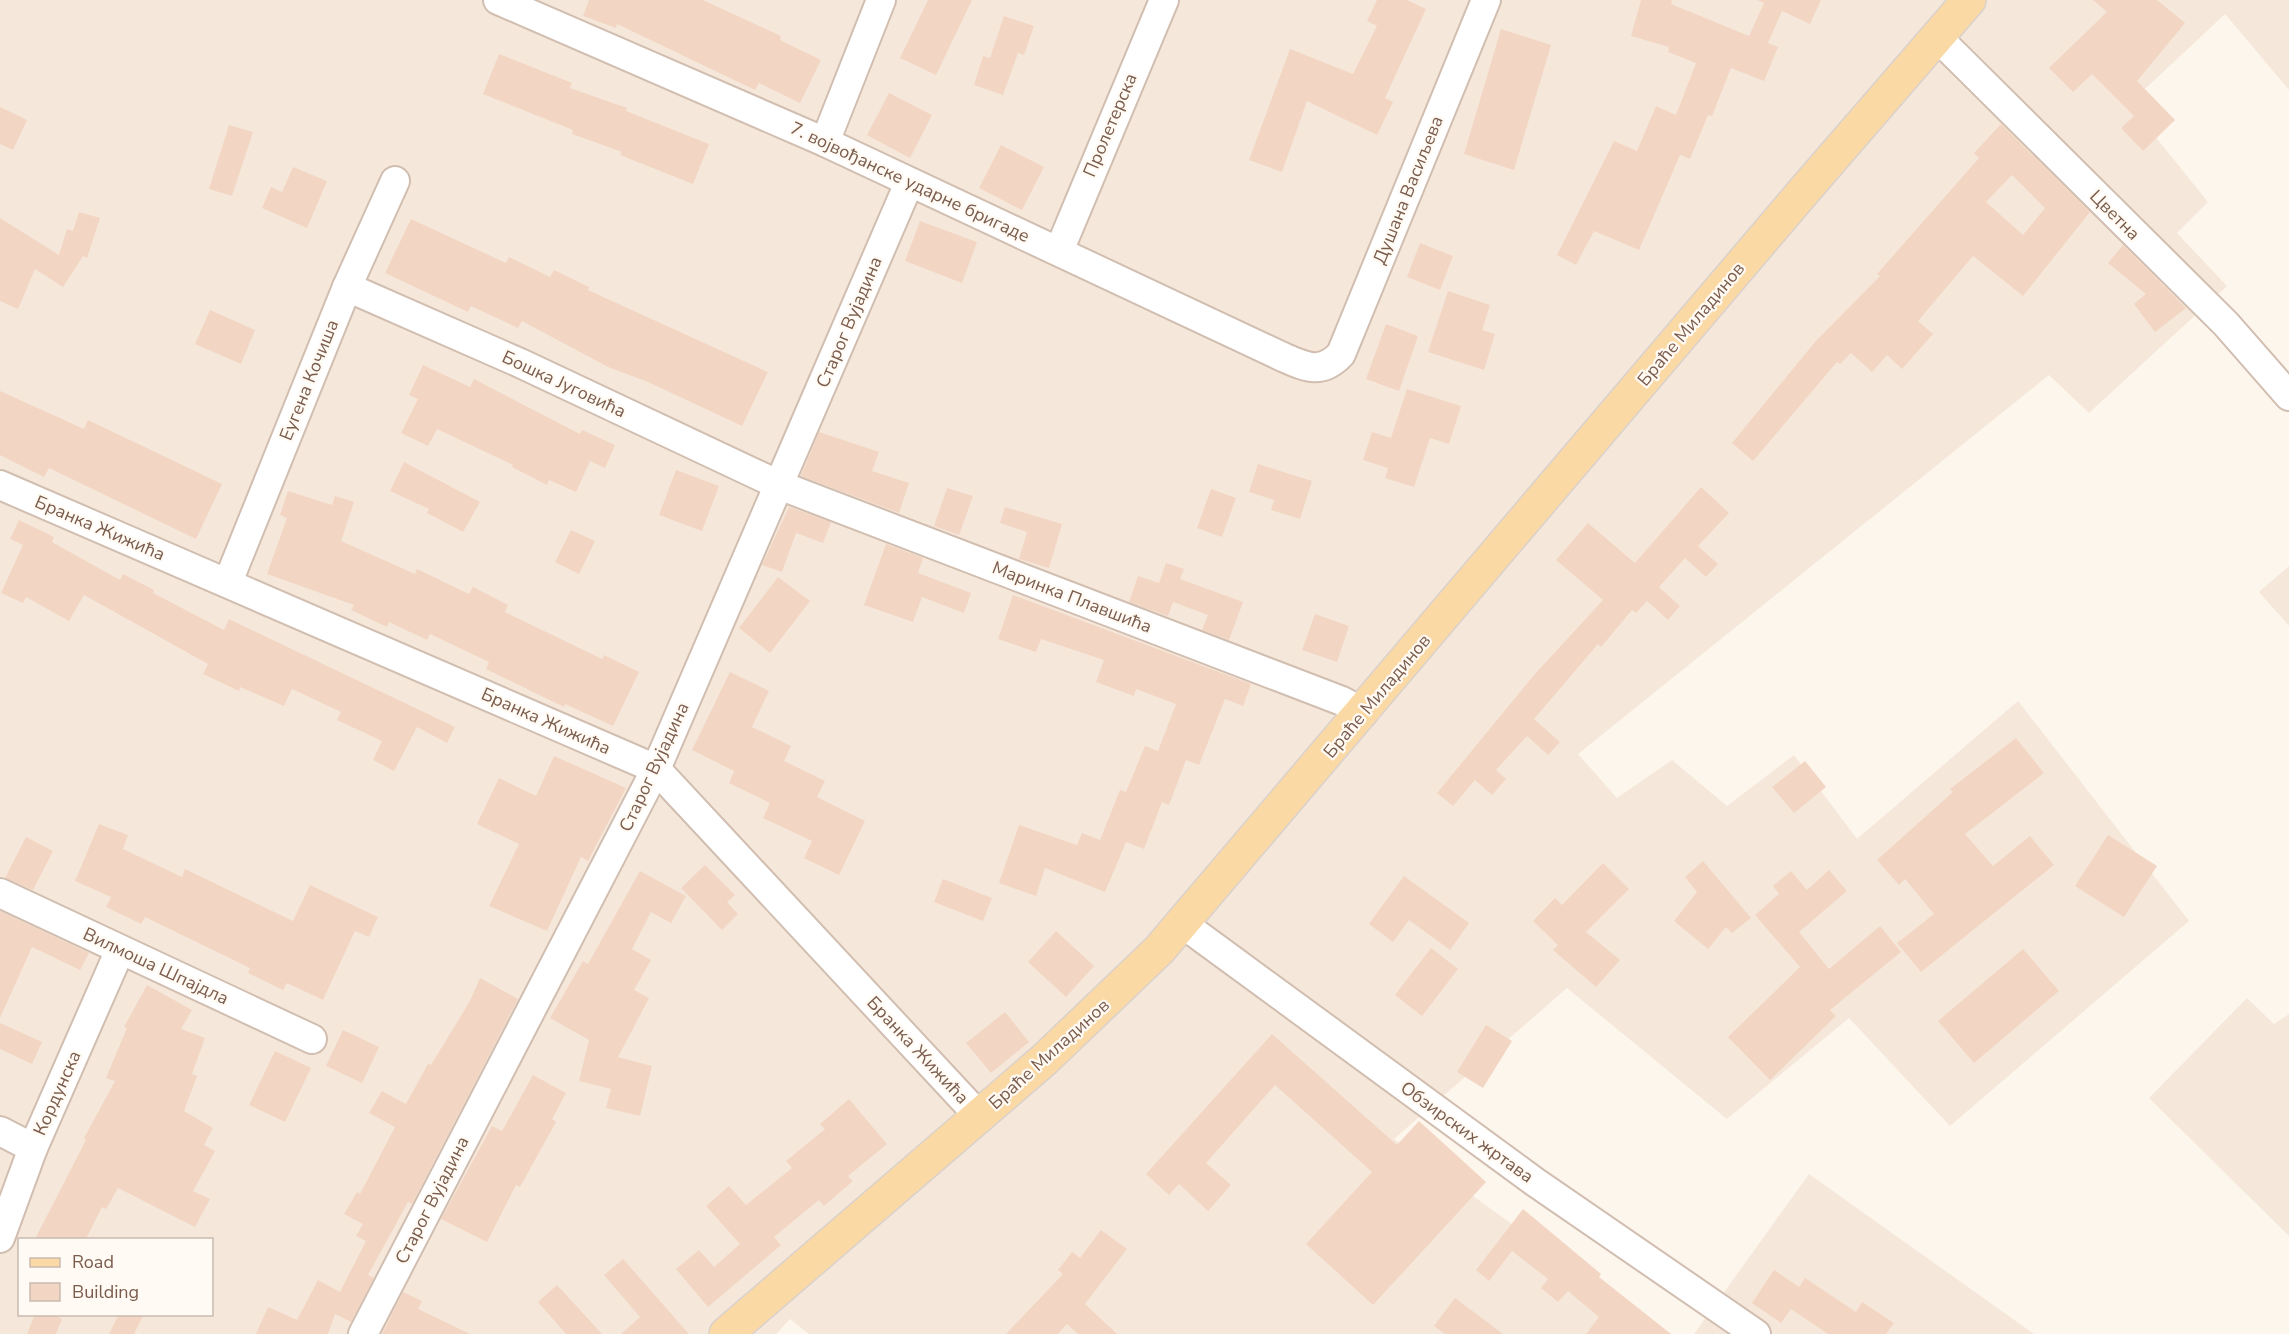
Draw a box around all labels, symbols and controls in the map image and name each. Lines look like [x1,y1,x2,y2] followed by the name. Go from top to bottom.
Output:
[1077,69,1143,181] street label: Пролетерска
[1367,112,1449,268] street label: Душана Васиљева
[786,116,1034,248] street label: 7. војвођанске ударне бригаде
[2085,185,2145,245] street label: Цветна
[811,253,887,391] street label: Старог Вујадина
[1632,257,1750,391] street label: Браће Миладинов
[274,316,344,444] street label: Еугена Кочиша
[498,345,630,423] street label: Бошка Југовића
[31,490,169,566] street label: Бранка Жижића
[989,555,1155,639] street label: Маринка Плавшића
[1318,629,1436,763] street label: Браће Миладинов
[477,682,615,760] street label: Бранка Жижића
[613,698,695,836] street label: Старог Вујадина
[79,922,233,1010] street label: Вилмоша Шпајдла
[862,991,974,1109] street label: Бранка Жижића
[983,993,1115,1115] street label: Браће Миладинов
[28,1047,86,1139] street label: Кордунска
[1396,1076,1538,1188] street label: Обзирских жртава
[389,1132,475,1268] street label: Старог Вујадина
[18,1238,213,1316] legend
[72,1250,114,1274] text: Road
[72,1280,139,1304] text: Building

